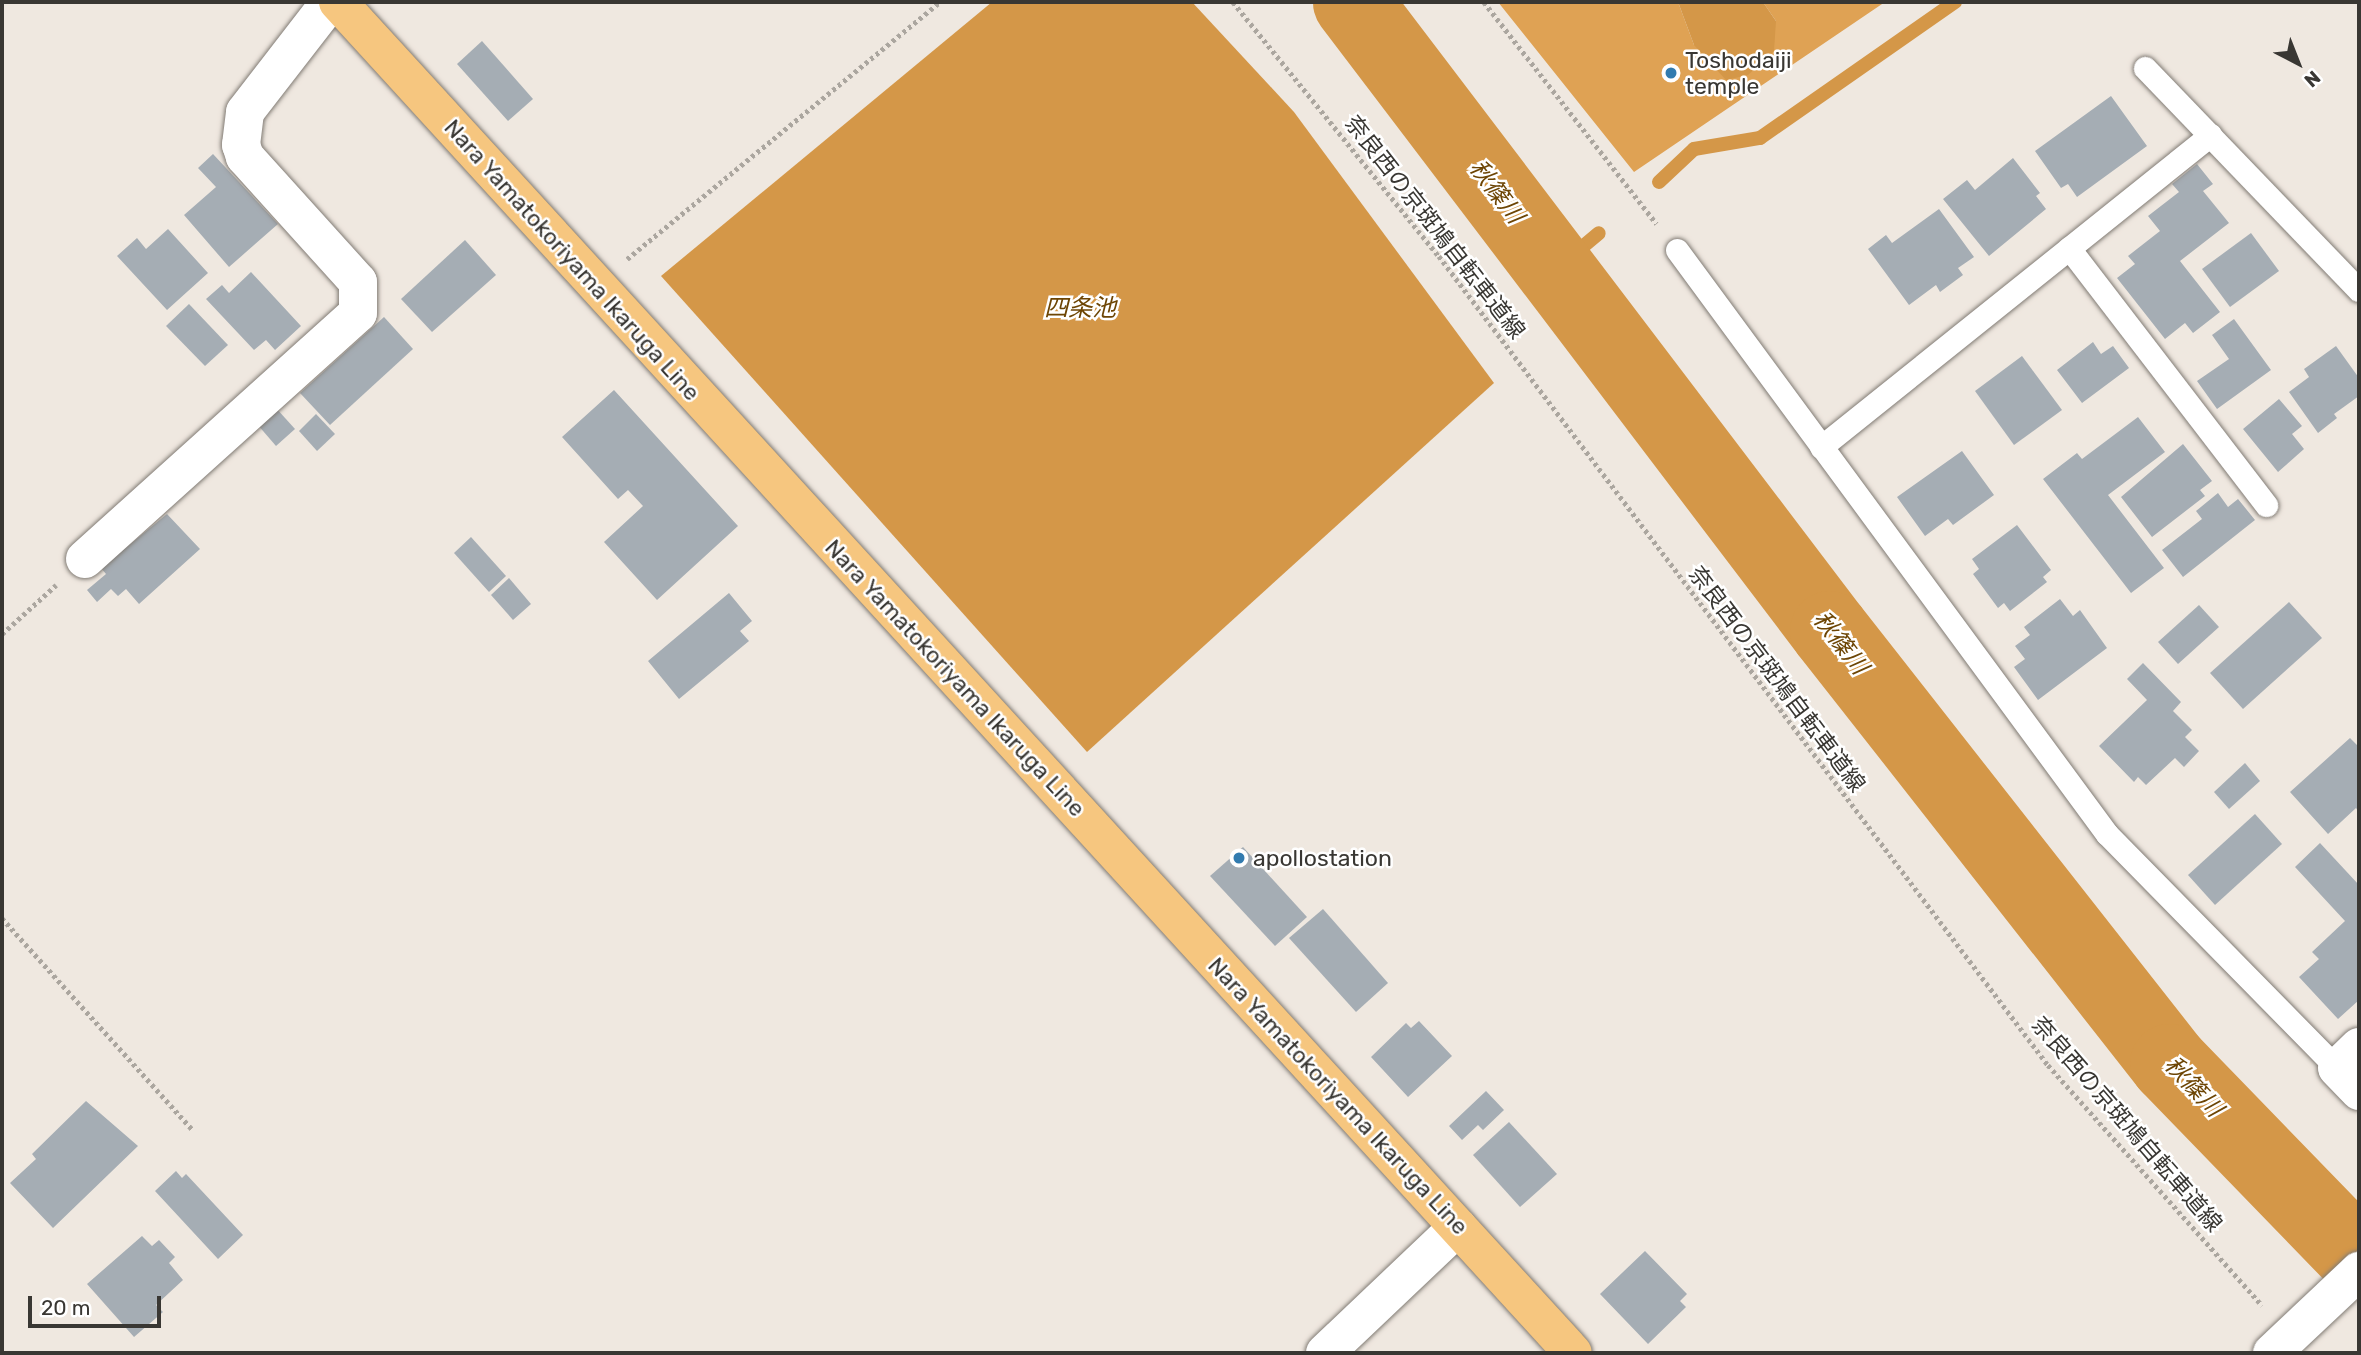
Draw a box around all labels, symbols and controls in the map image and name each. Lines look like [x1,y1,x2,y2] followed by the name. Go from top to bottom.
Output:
[2263,28,2333,98] north arrow
[1685,46,1792,100] place label: Toshodaiji temple
[1663,65,1679,81] marker: Toshodaiji temple
[2300,66,2325,92] text: N
[1339,110,1531,344] street label: 奈良西の京斑鳩自転車道線
[438,114,706,406] street label: Nara Yamatokoriyama Ikaruga Line
[1463,155,1529,229] water label: 秋篠川
[1044,295,1116,323] water label: 四条池
[819,534,1091,822] street label: Nara Yamatokoriyama Ikaruga Line
[1683,560,1871,798] street label: 奈良西の京斑鳩自転車道線
[1806,606,1874,680] water label: 秋篠川
[1253,844,1392,872] place label: apollostation
[1231,850,1247,866] marker: apollostation
[1202,952,1474,1240] street label: Nara Yamatokoriyama Ikaruga Line
[2026,1011,2228,1237] street label: 奈良西の京斑鳩自転車道線
[2158,1051,2228,1123] water label: 秋篠川
[32,1282,164,1326] scale bar
[41,1295,90,1320] text: 20 m

